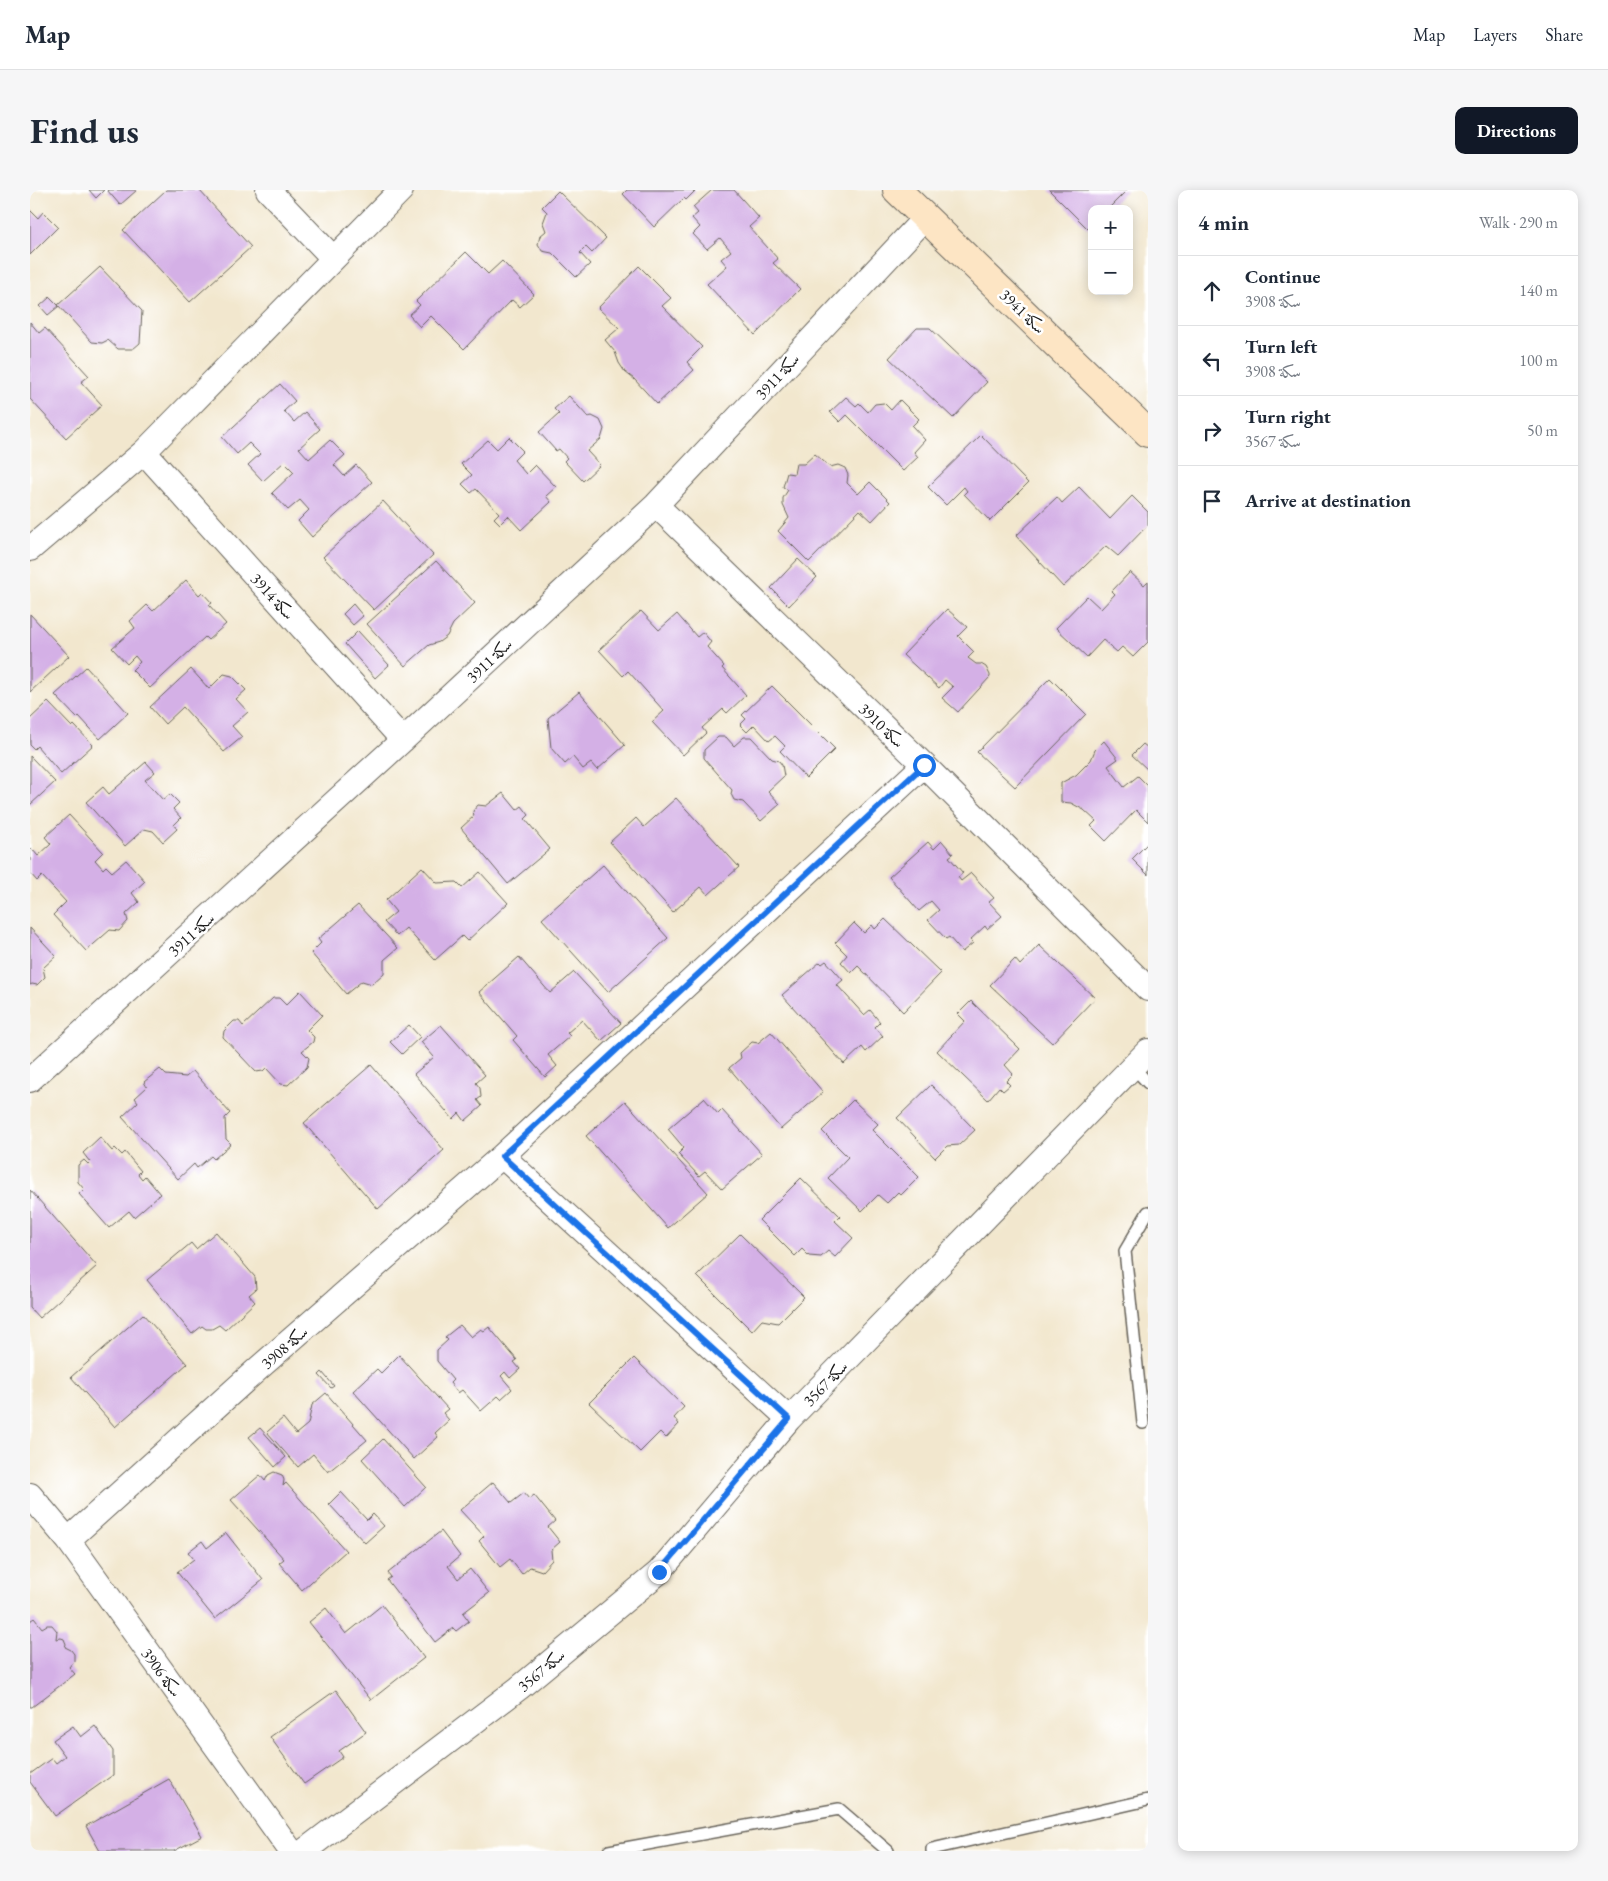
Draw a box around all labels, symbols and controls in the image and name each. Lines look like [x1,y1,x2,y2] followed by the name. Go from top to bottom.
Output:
[25,19,70,50] text: Map
[1413,23,1445,46] text: Map
[1473,23,1517,46] text: Layers
[1545,23,1583,46] text: Share
[1455,107,1578,154] button: Directions
[30,108,139,153] text: Find us
[1088,205,1133,295] map controls
[1088,205,1133,250] button: +
[1198,209,1249,236] text: 4 min
[1479,212,1558,233] text: Walk · 290 m
[1088,250,1133,295] button: −
[1245,264,1320,289] text: Continue
[1198,277,1226,305] icon: ahead
[1519,280,1558,301] text: 140 m
[995,284,1050,338] street label: سكة 3941
[1245,291,1301,312] text: سكة 3908
[1245,334,1317,359] text: Turn left
[1198,347,1226,375] icon: left
[751,349,804,404] street label: سكة 3911
[1519,350,1558,371] text: 100 m
[1245,361,1301,382] text: سكة 3908
[1245,404,1331,429] text: Turn right
[1198,417,1226,445] icon: right
[1527,420,1558,441] text: 50 m
[1245,431,1301,452] text: سكة 3567
[1198,487,1226,515] icon: arrive
[1245,488,1411,513] text: Arrive at destination
[246,569,299,624] street label: سكة 3914
[462,634,517,687] street label: سكة 3911
[854,698,909,752] street label: سكة 3910
[913,754,936,777] route start
[164,908,219,961] street label: سكة 3911
[256,1321,312,1374] street label: سكة 3908
[798,1356,852,1411] street label: سكة 3567
[648,1561,671,1584] route end
[137,1644,186,1701] street label: سكة 3906
[513,1644,569,1696] street label: سكة 3567

